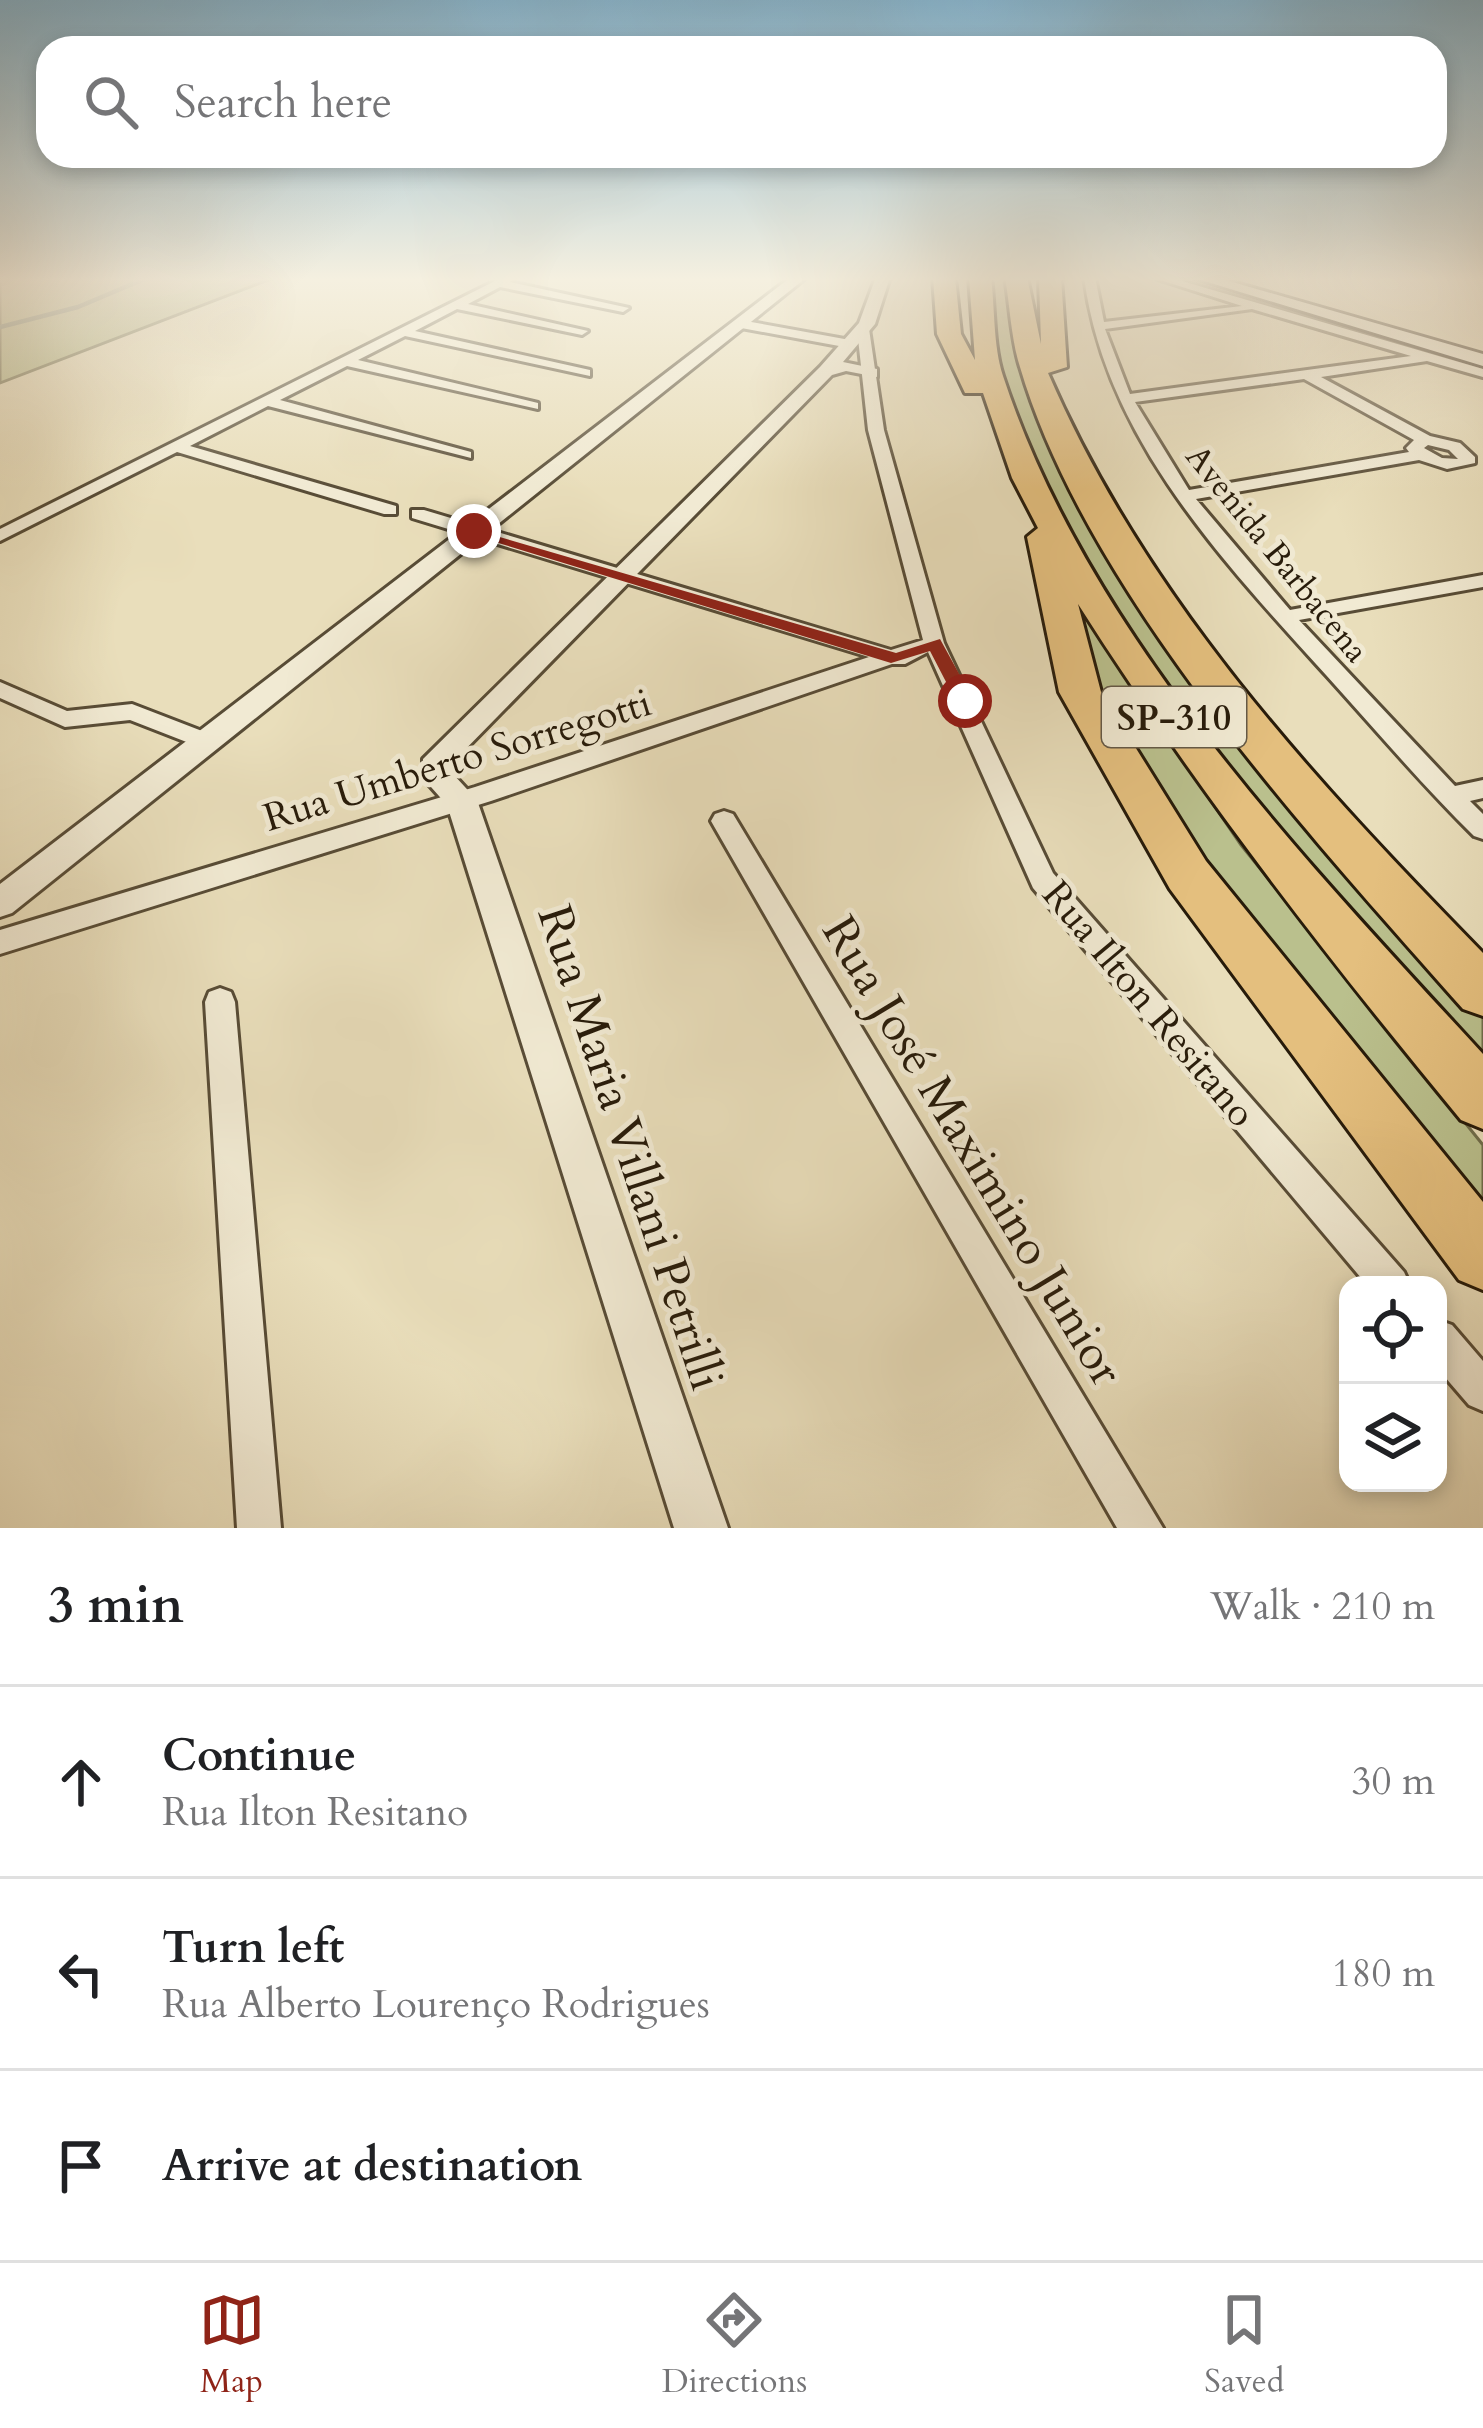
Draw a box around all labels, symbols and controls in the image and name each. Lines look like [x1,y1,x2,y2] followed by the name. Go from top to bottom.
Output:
[36,36,1447,168] search box
[78,69,144,135] icon: search
[174,72,392,133] text: Search here
[1175,436,1379,672] street label: Avenida Barbacena
[447,504,501,558] route end
[938,674,992,728] route start
[257,676,658,845] street label: Rua Umberto Sorregotti
[1102,687,1246,747] road number: SP-310
[1030,870,1268,1138] street label: Rua Ilton Resitano
[522,897,740,1398] street label: Rua Maria Villani Petrilli
[807,904,1139,1398] street label: Rua José Maximino Junior
[1339,1276,1447,1492] map controls
[1339,1276,1447,1384] button: locate
[1339,1384,1447,1492] button: layers
[48,1571,184,1641] text: 3 min
[1210,1580,1435,1633] text: Walk · 210 m
[162,1725,356,1786] text: Continue
[48,1749,114,1815] icon: ahead
[1352,1755,1435,1808] text: 30 m
[162,1786,468,1839] text: Rua Ilton Resitano
[162,1917,344,1978] text: Turn left
[48,1941,114,2007] icon: left
[1332,1947,1435,2000] text: 180 m
[162,1978,710,2031] text: Rua Alberto Lourenço Rodrigues
[48,2133,114,2199] icon: arrive
[162,2135,582,2196] text: Arrive at destination
[199,2287,265,2404] tab: Map
[662,2287,807,2404] tab: Directions
[1204,2287,1284,2404] tab: Saved

